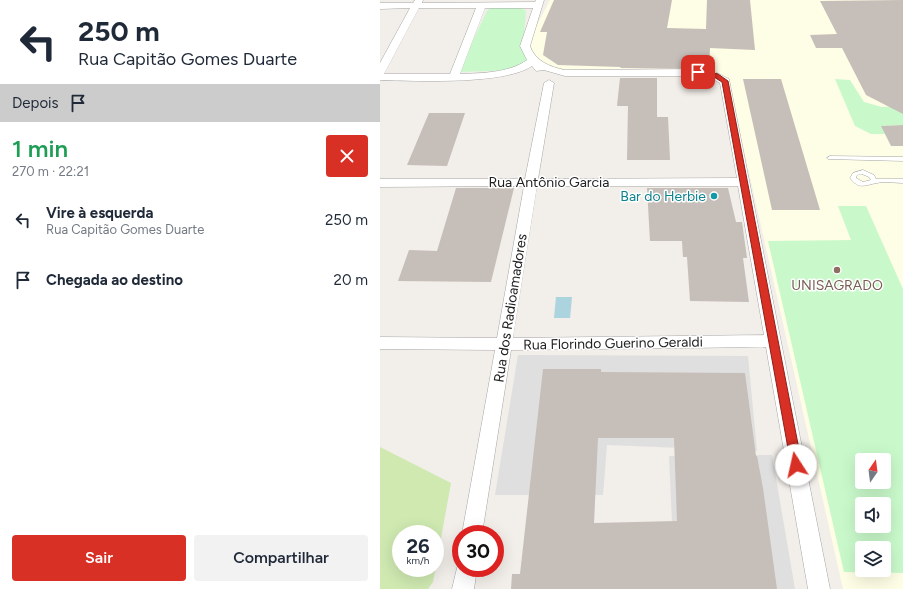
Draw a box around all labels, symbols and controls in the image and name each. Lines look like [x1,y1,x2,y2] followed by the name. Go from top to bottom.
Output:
[78,14,160,48] text: 250 m
[12,16,64,68] icon: left
[78,48,297,70] text: Rua Capitão Gomes Duarte
[681,55,715,89] pin
[687,61,709,83] icon: arrive
[67,92,89,114] icon: arrive
[12,94,59,112] text: Depois
[12,134,68,163] text: 1 min
[326,135,368,177] button: close
[12,164,89,179] text: 270 m · 22:21
[489,174,609,191] street label: Rua Antônio Garcia
[620,188,706,205] place label: Bar do Herbie
[709,191,719,201] marker: Bar do Herbie
[46,204,153,222] text: Vire à esquerda
[12,209,34,231] icon: left
[325,211,368,229] text: 250 m
[46,222,204,237] text: Rua Capitão Gomes Duarte
[490,232,531,384] street label: Rua dos Radioamadores
[832,265,842,275] marker: UNISAGRADO
[12,269,34,291] icon: arrive
[46,271,183,289] text: Chegada ao destino
[334,271,368,289] text: 20 m
[791,277,883,294] place label: UNISAGRADO
[523,333,703,354] street label: Rua Florindo Guerino Geraldi
[775,444,817,486] position arrow
[855,453,891,489] north arrow
[855,453,891,577] map controls
[855,497,891,533] button: sound
[452,525,504,577] speed limit sign: 30
[406,534,430,558] text: 26
[12,535,186,581] button: Sair
[194,535,368,581] button: Compartilhar
[855,541,891,577] button: layers
[407,554,429,567] text: km/h

